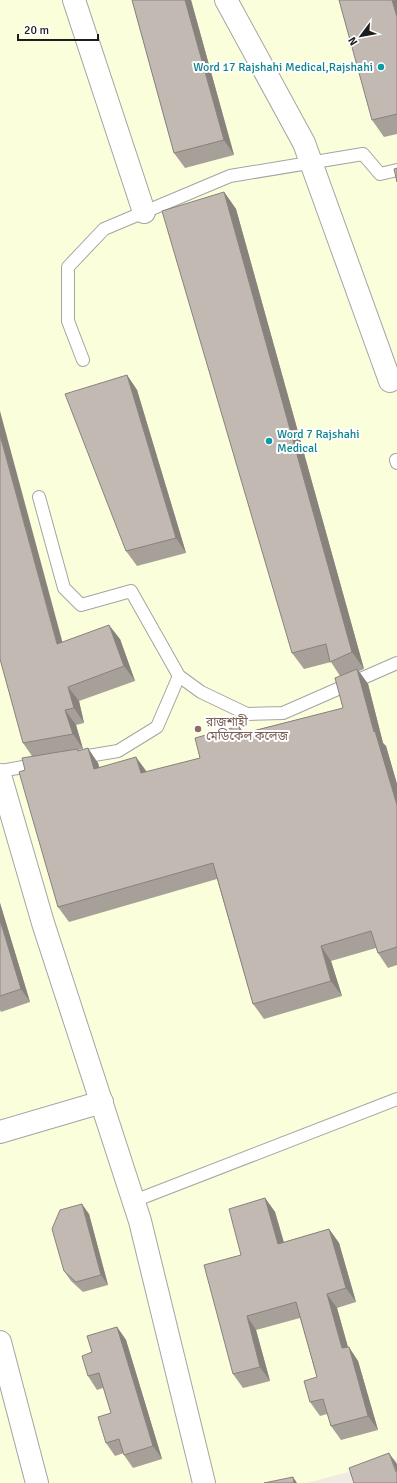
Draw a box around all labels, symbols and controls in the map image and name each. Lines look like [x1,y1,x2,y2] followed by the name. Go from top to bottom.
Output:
[18,16,98,42] scale bar
[341,16,381,56] north arrow
[24,23,49,38] text: 20 m
[345,34,360,48] text: N
[193,60,373,75] place label: Word 17 Rajshahi Medical,Rajshahi
[376,62,386,72] marker: Word 17 Rajshahi Medical,Rajshahi
[277,427,360,456] place label: Word 7 Rajshahi Medical
[264,436,274,446] marker: Word 7 Rajshahi Medical
[205,714,289,744] place label: রাজশাহী মেডিকেল কলেজ
[193,724,203,734] marker: রাজশাহী মেডিকেল কলেজ

